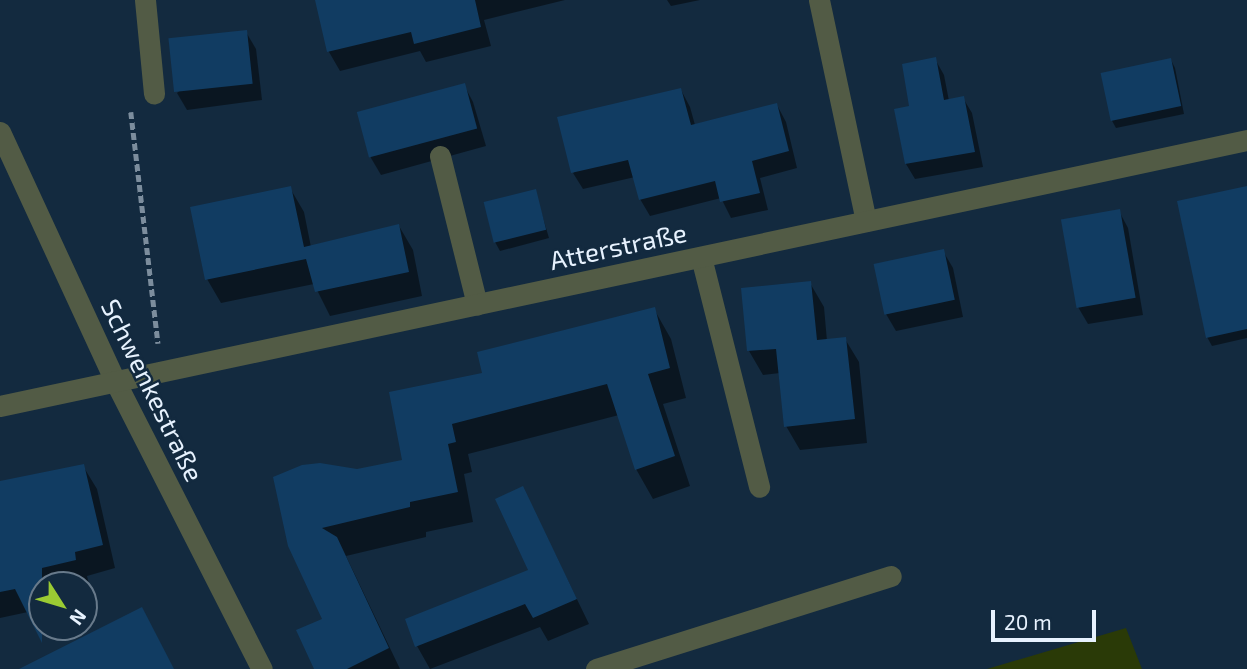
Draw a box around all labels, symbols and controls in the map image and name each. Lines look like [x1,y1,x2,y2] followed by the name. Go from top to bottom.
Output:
[547,216,689,276] street label: Atterstraße
[95,294,211,486] street label: Schwenkestraße
[28,571,98,641] north arrow
[995,596,1100,640] scale bar
[65,605,92,630] text: N
[1004,609,1052,634] text: 20 m

